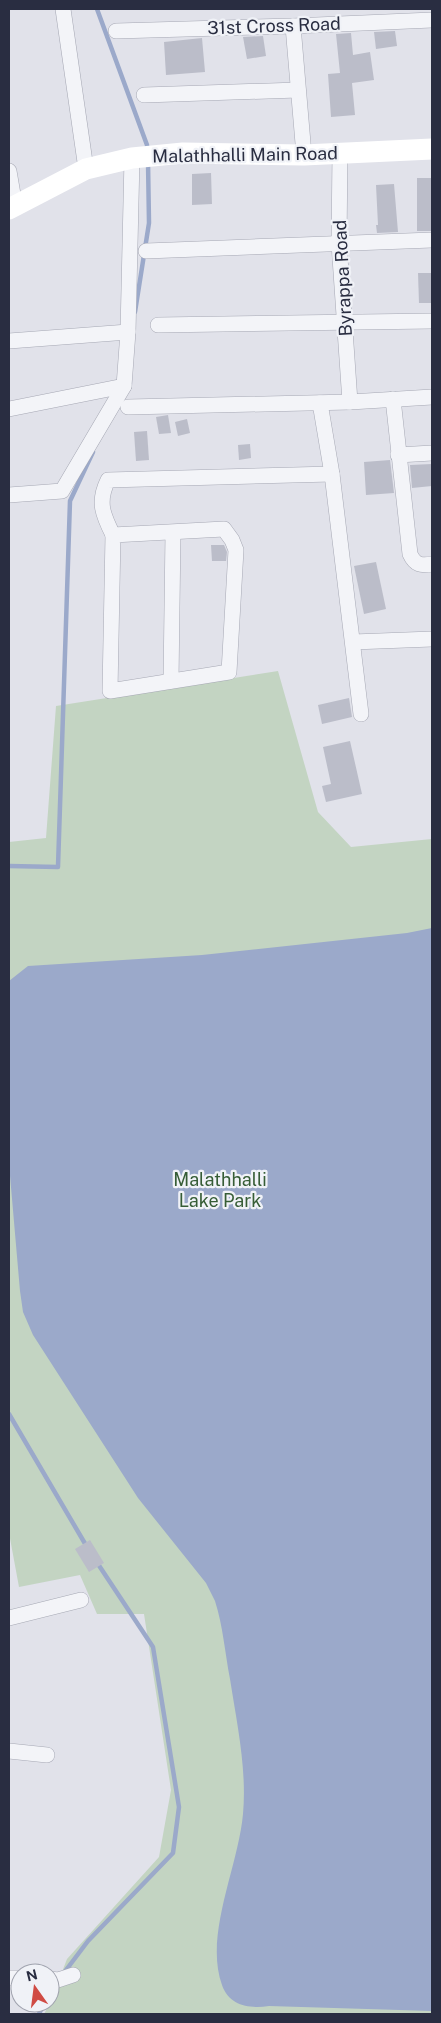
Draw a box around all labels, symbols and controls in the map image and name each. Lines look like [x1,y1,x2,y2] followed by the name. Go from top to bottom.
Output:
[207,13,341,38] street label: 31st Cross Road
[152,142,338,167] street label: Malathhalli Main Road
[329,219,356,337] street label: Byrappa Road
[173,1169,267,1211] park label: Malathhalli Lake Park
[10,1963,60,2013] north arrow
[25,1966,39,1984] text: N

